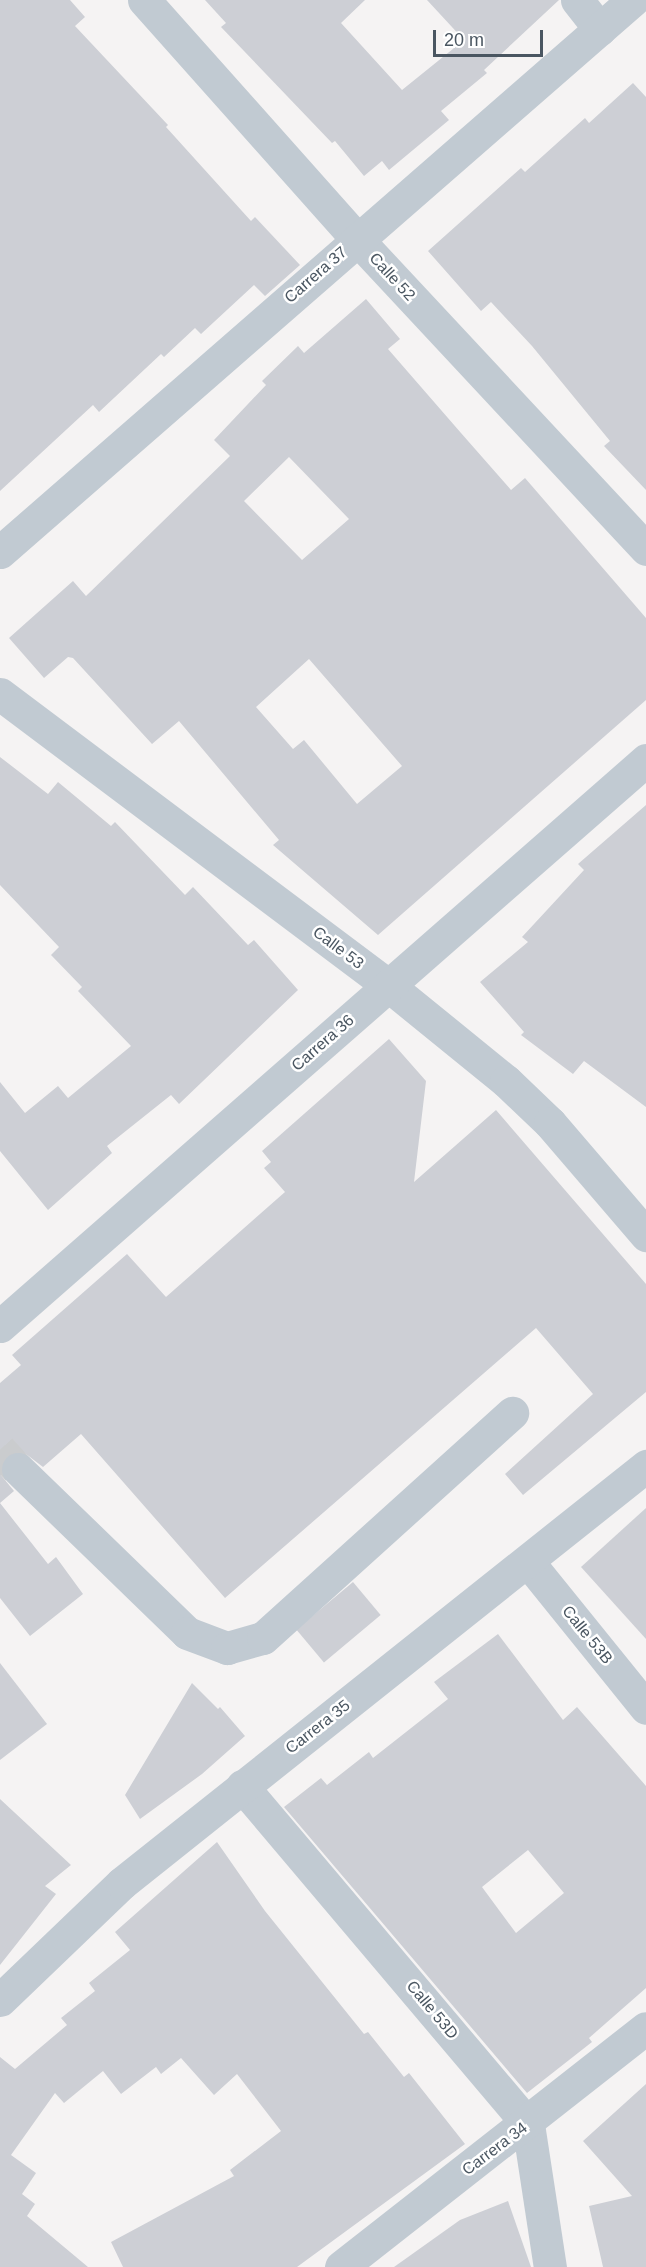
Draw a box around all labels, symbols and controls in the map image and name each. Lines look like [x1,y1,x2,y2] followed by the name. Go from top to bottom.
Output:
[436,18,546,56] scale bar
[444,30,484,50] text: 20 m
[281,243,351,307] street label: Carrera 37
[365,249,419,305] street label: Calle 52
[309,923,367,973] street label: Calle 53
[288,1011,358,1075] street label: Carrera 36
[558,1602,616,1668] street label: Calle 53B
[282,1696,354,1758] street label: Carrera 35
[402,1977,462,2043] street label: Calle 53D
[459,2118,531,2180] street label: Carrera 34

